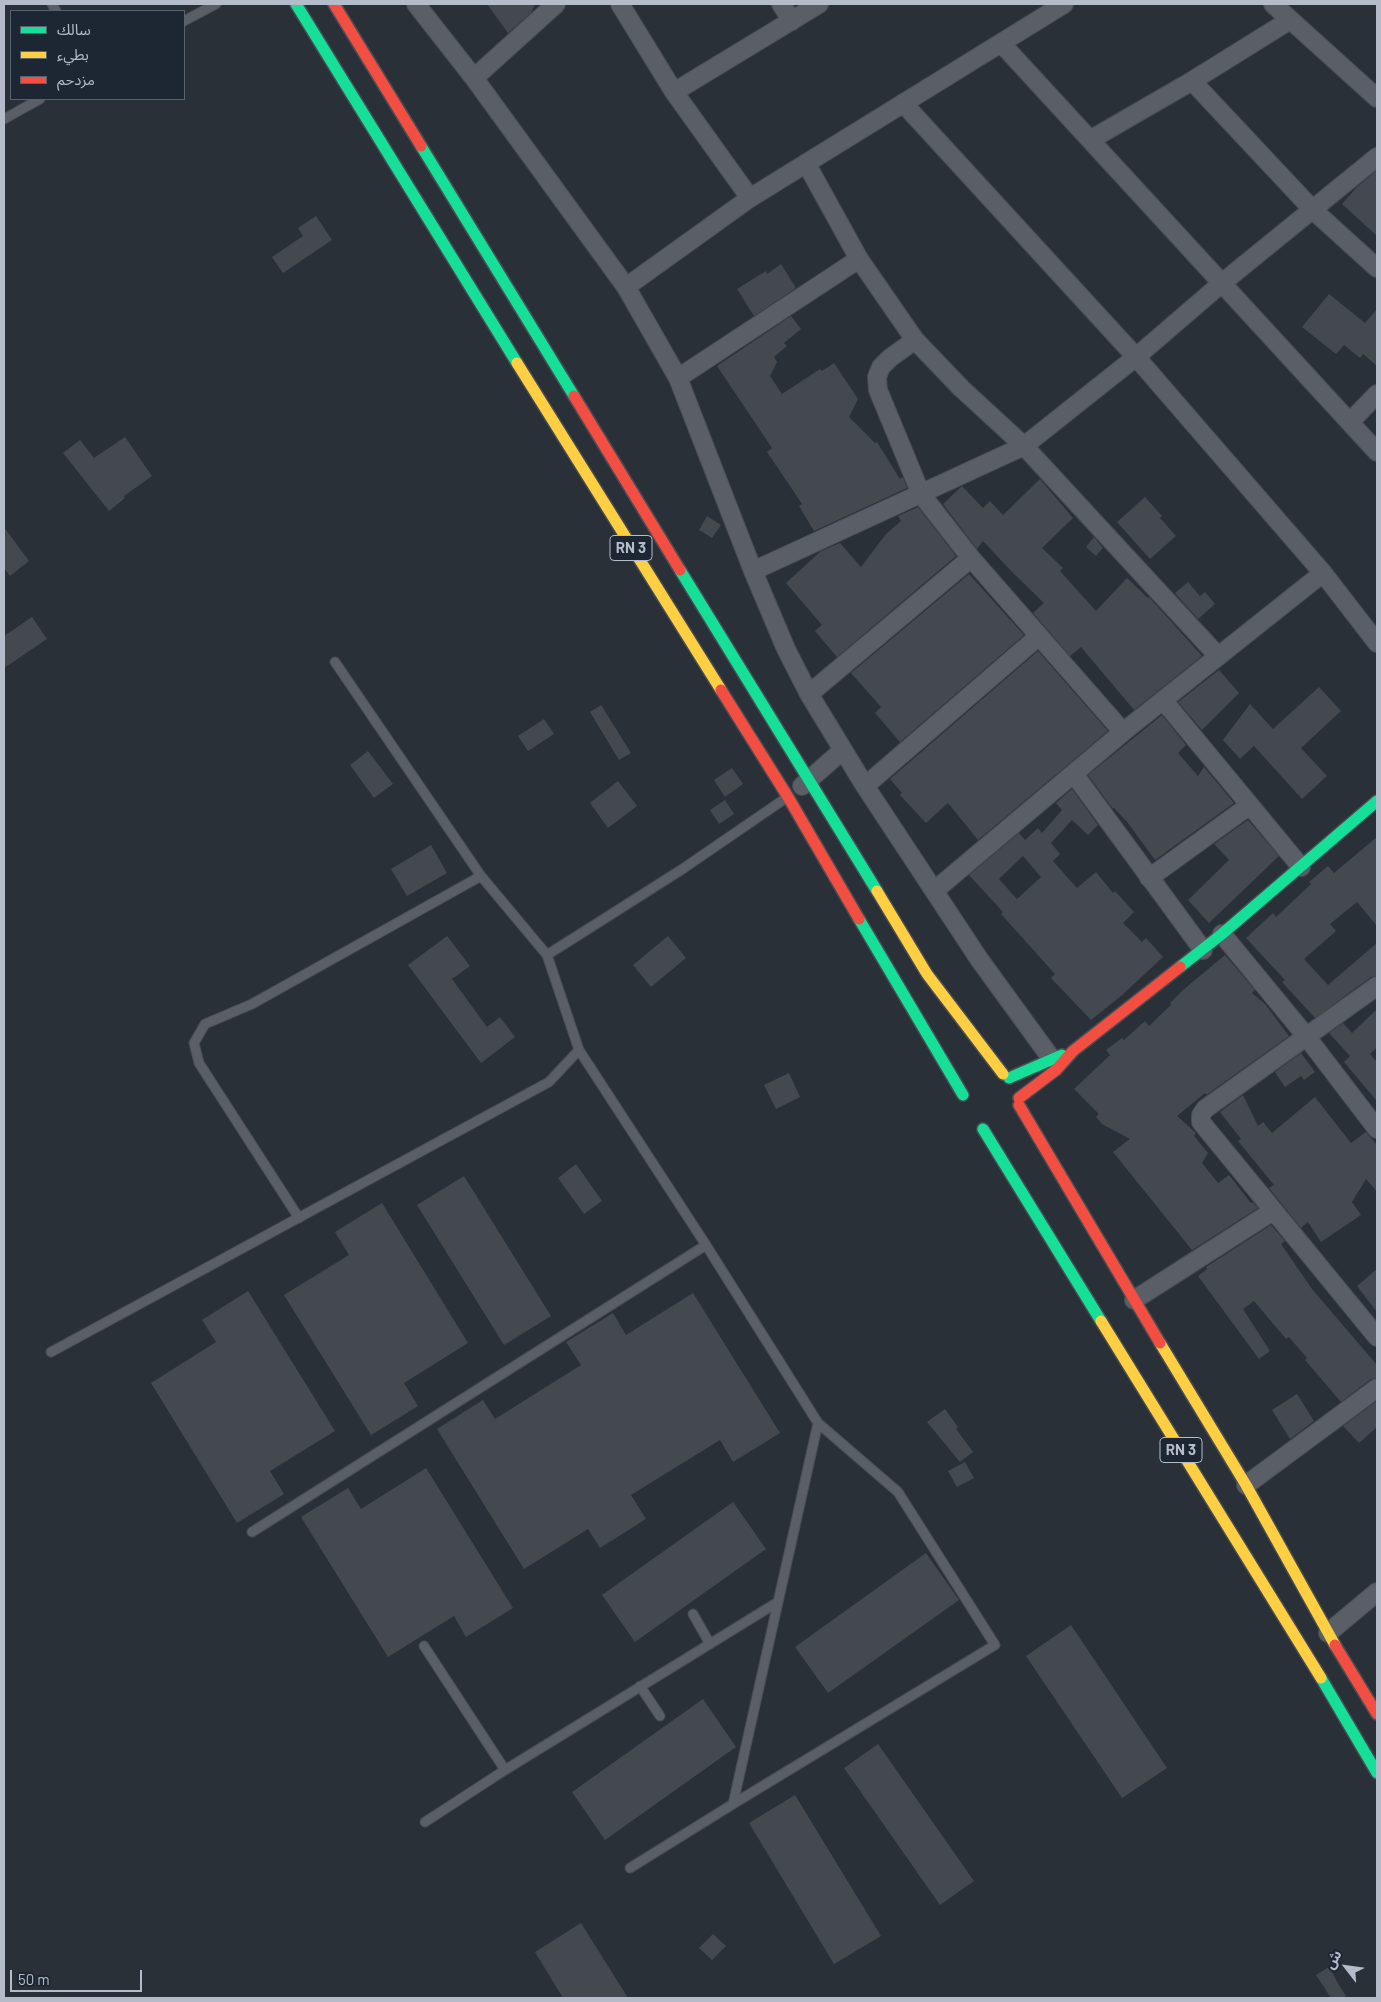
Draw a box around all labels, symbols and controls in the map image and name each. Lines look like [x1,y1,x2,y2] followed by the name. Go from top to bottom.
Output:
[10,10,185,100] legend
[57,20,91,38] text: سالك
[57,45,89,63] text: بطيء
[57,70,95,88] text: مزدحم
[610,536,652,560] road number: RN 3
[1160,1438,1202,1462] road number: RN 3
[1321,1942,1371,1992] north arrow
[1320,1947,1345,1972] text: ش
[12,1960,145,1992] scale bar
[18,1970,50,1988] text: 50 m

